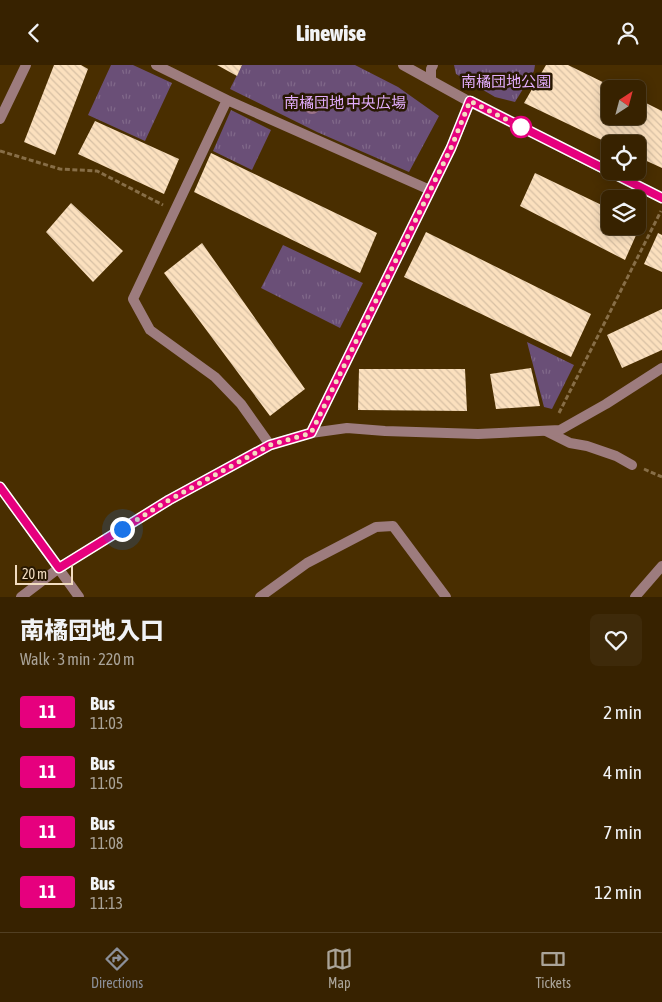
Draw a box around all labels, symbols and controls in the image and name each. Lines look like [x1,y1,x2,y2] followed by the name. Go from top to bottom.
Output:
[20,19,48,47] icon: back
[614,19,642,47] icon: person
[296,20,366,46] text: Linewise
[461,73,551,90] park label: 南橘団地公園
[601,80,646,125] north arrow
[601,80,646,235] map controls
[284,94,406,111] park label: 南橘団地 中央広場
[510,116,532,138] unlabelled marker
[601,135,646,180] button: locate
[601,190,646,235] button: layers
[110,517,135,542] your location
[15,562,72,585] scale bar
[22,566,47,582] text: 20 m
[590,614,642,666] button: heart
[20,617,164,644] text: 南橘団地入口
[20,650,134,668] text: Walk · 3 min · 220 m
[90,692,115,714] text: Bus
[39,701,56,722] text: 11
[603,701,642,723] text: 2 min
[90,714,123,732] text: 11:03
[90,752,115,774] text: Bus
[39,761,56,782] text: 11
[603,761,642,783] text: 4 min
[90,774,123,792] text: 11:05
[90,812,115,834] text: Bus
[39,821,56,842] text: 11
[603,821,642,843] text: 7 min
[90,834,123,852] text: 11:08
[90,872,115,894] text: Bus
[39,881,56,902] text: 11
[594,881,642,903] text: 12 min
[90,894,123,912] text: 11:13
[91,945,143,991] tab: Directions
[325,945,353,991] tab: Map
[535,945,571,991] tab: Tickets

